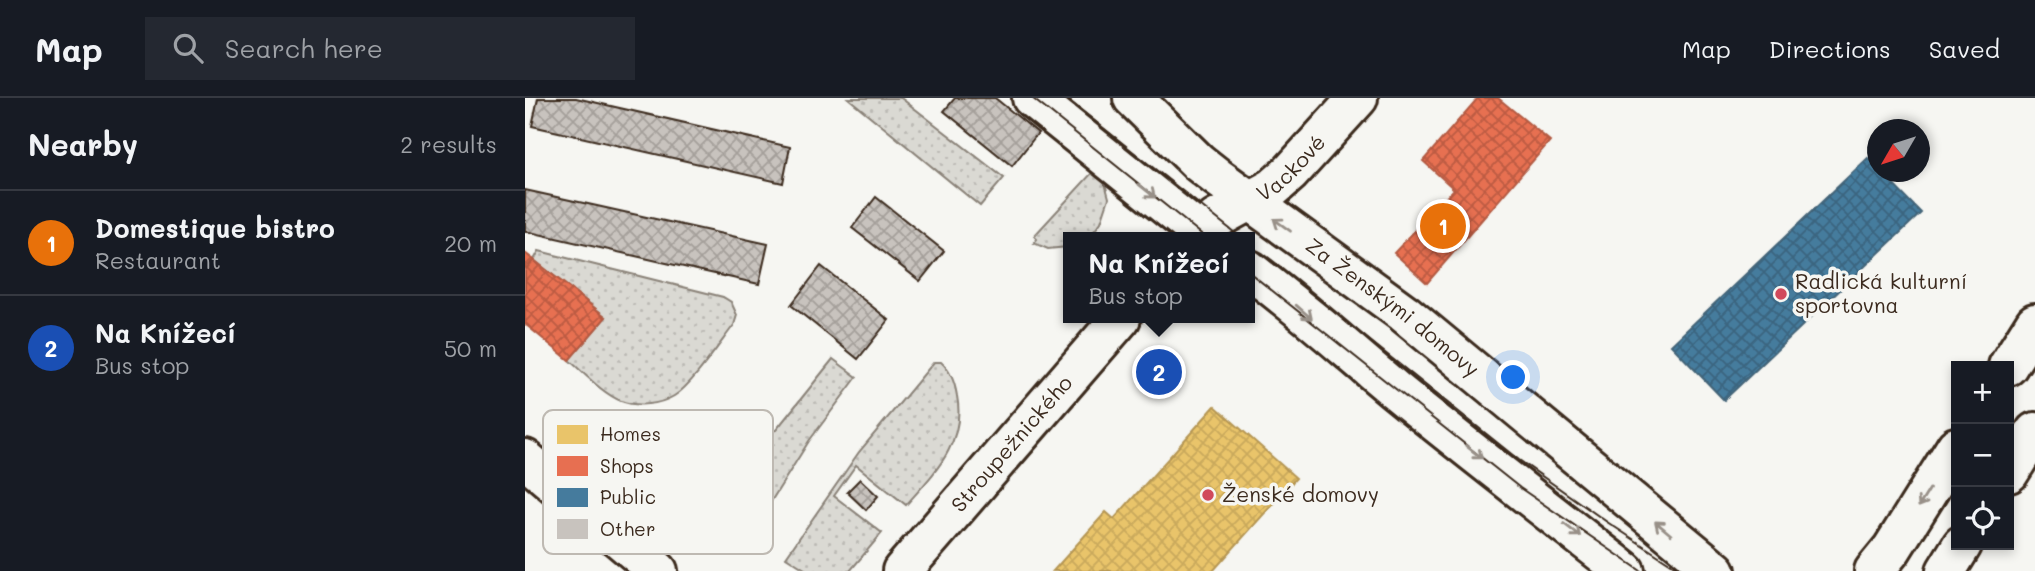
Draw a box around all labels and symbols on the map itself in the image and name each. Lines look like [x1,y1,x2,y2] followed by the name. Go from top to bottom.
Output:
[1867,119,1930,182] north arrow
[1251,128,1330,206] street label: Vackové
[1138,184,1156,199] one-way arrow
[1420,200,1466,252] pin: 1
[1273,218,1292,232] one-way arrow
[1301,231,1486,382] street label: Za Ženskými domovy
[1795,267,1967,318] place label: Radlická kulturní sportovna
[1773,286,1789,302] marker: Radlická kulturní sportovna
[1295,304,1313,320] one-way arrow
[1136,346,1182,398] pin: 2
[1496,360,1530,394] your location
[944,369,1077,517] street label: Stroupežnického
[543,410,773,554] legend
[600,421,661,446] text: Homes
[1465,445,1483,460] one-way arrow
[600,453,654,478] text: Shops
[1222,480,1379,507] place label: Ženské domovy
[600,484,656,509] text: Public
[1200,487,1216,503] marker: Ženské domovy
[1916,487,1930,507] one-way arrow
[600,516,655,541] text: Other
[1655,520,1673,535] one-way arrow
[1563,522,1581,537] one-way arrow

